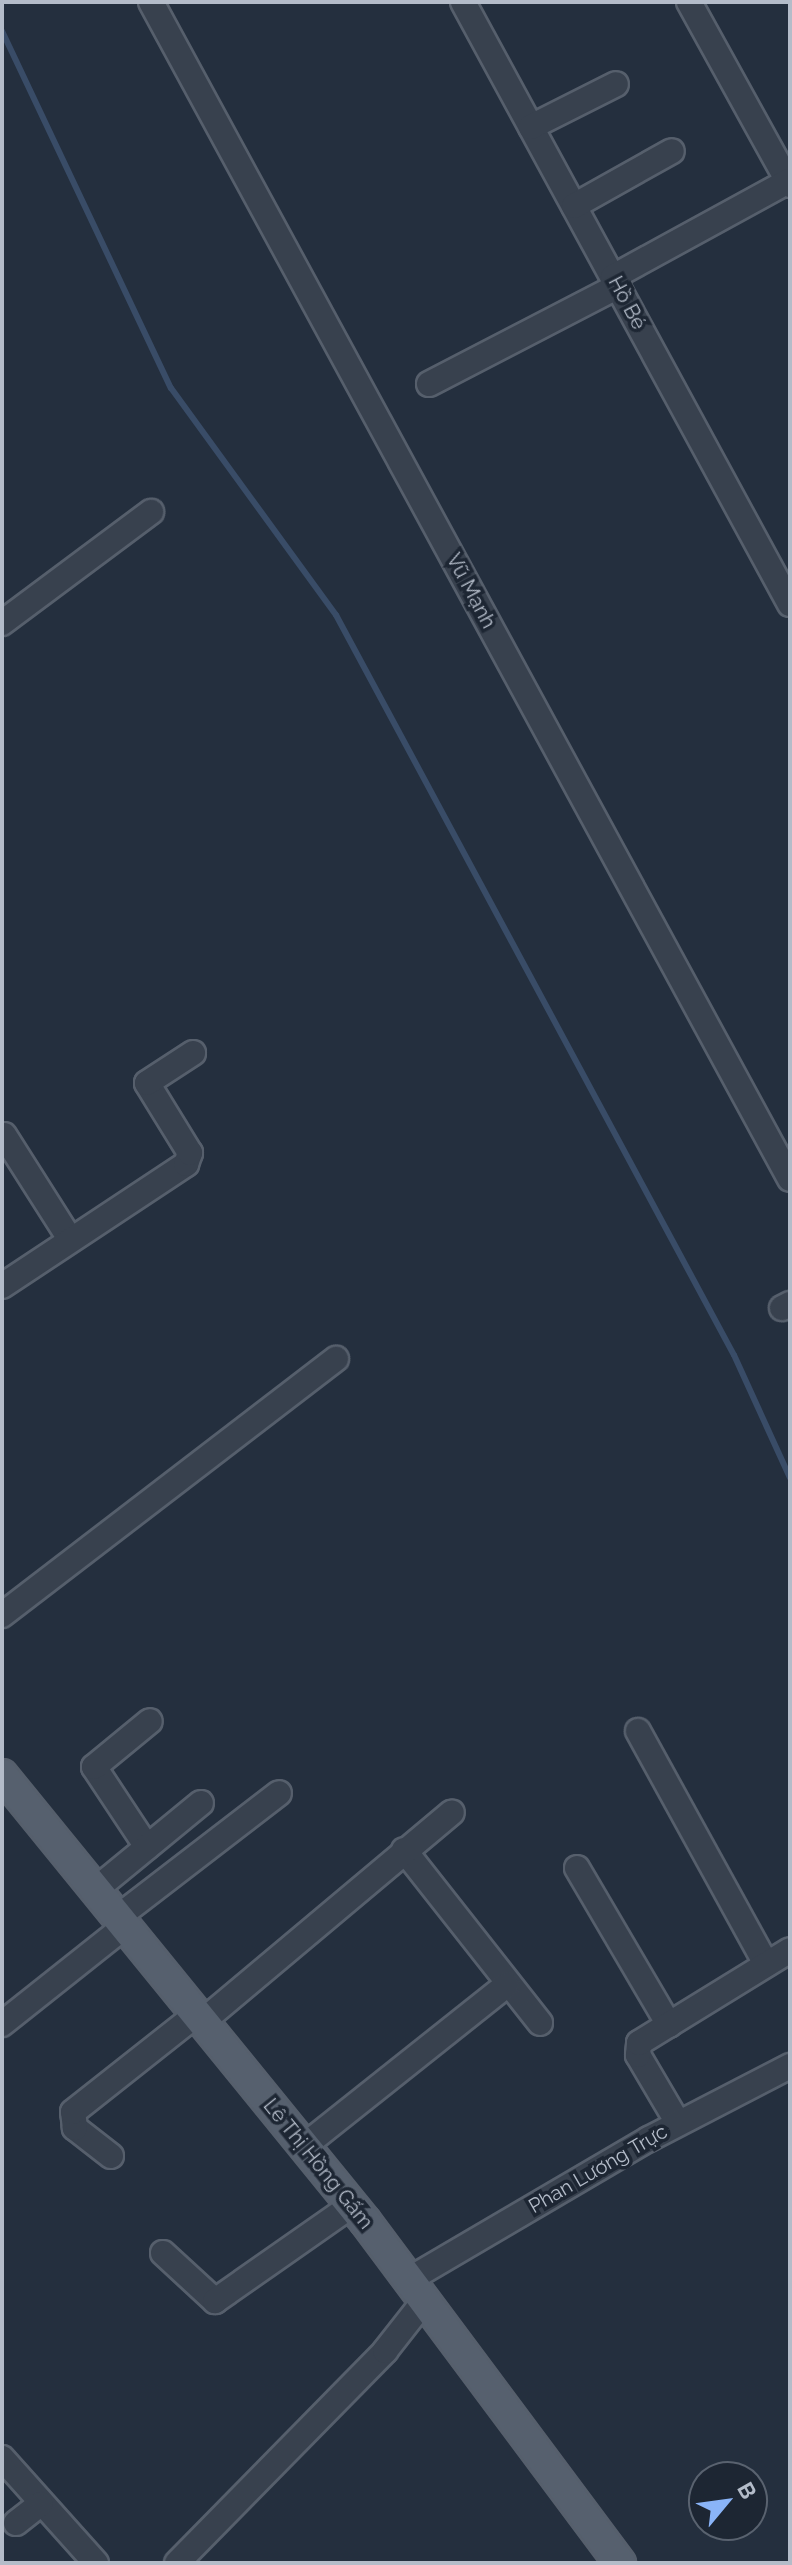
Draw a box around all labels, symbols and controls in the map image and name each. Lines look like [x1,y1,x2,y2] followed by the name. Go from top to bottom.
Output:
[603,272,651,334] street label: Hồ Bé
[441,549,501,633] street label: Vũ Mạnh
[258,2094,378,2234] street label: Lê Thị Hồng Gấm
[524,2119,672,2219] street label: Phan Lương Trực
[688,2461,768,2541] north arrow
[732,2477,762,2503] text: B

